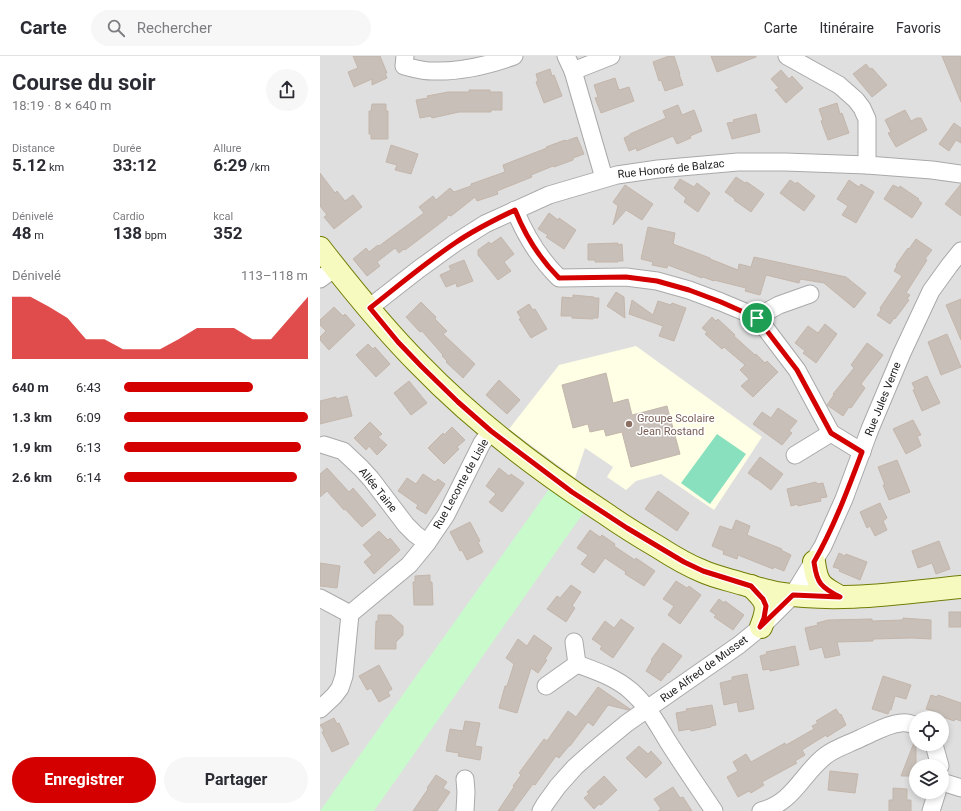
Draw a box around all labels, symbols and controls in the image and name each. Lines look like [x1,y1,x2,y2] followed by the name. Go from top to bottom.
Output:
[91,10,371,46] search box
[20,16,67,39] text: Carte
[105,17,127,39] icon: search
[137,19,212,37] text: Rechercher
[764,20,797,36] text: Carte
[819,20,874,36] text: Itinéraire
[896,20,941,36] text: Favoris
[266,69,308,111] button: share
[12,70,156,95] text: Course du soir
[12,98,111,113] text: 18:19 · 8 × 640 m
[12,142,55,155] text: Distance
[113,142,141,155] text: Durée
[213,142,241,155] text: Allure
[12,155,46,175] text: 5.12
[113,155,156,175] text: 33:12
[213,155,247,175] text: 6:29
[617,157,725,181] street label: Rue Honoré de Balzac
[46,161,64,174] text: km
[247,161,270,174] text: /km
[12,210,53,223] text: Dénivelé
[113,210,145,223] text: Cardio
[213,210,233,223] text: kcal
[12,223,32,243] text: 48
[113,223,142,243] text: 138
[213,223,243,243] text: 352
[32,229,44,242] text: m
[142,229,167,242] text: bpm
[12,268,61,283] text: Dénivelé
[241,268,308,283] text: 113–118 m
[740,301,774,335] pin
[746,307,768,329] icon: arrive
[862,360,904,438] street label: Rue Jules Verne
[12,380,49,395] text: 640 m
[76,380,101,395] text: 6:43
[12,410,52,425] text: 1.3 km
[76,410,101,425] text: 6:09
[637,412,715,438] place label: Groupe Scolaire Jean Rostand
[624,419,634,429] marker: Groupe Scolaire Jean Rostand
[431,437,491,531] street label: Rue Leconte de Lisle
[12,440,52,455] text: 1.9 km
[76,440,101,455] text: 6:13
[356,465,400,515] street label: Allée Taine
[12,470,52,485] text: 2.6 km
[76,470,101,485] text: 6:14
[658,633,750,705] street label: Rue Alfred de Musset
[909,711,949,799] map controls
[909,711,949,751] button: locate
[12,757,156,803] button: Enregistrer
[164,757,308,803] button: Partager
[909,759,949,799] button: layers

